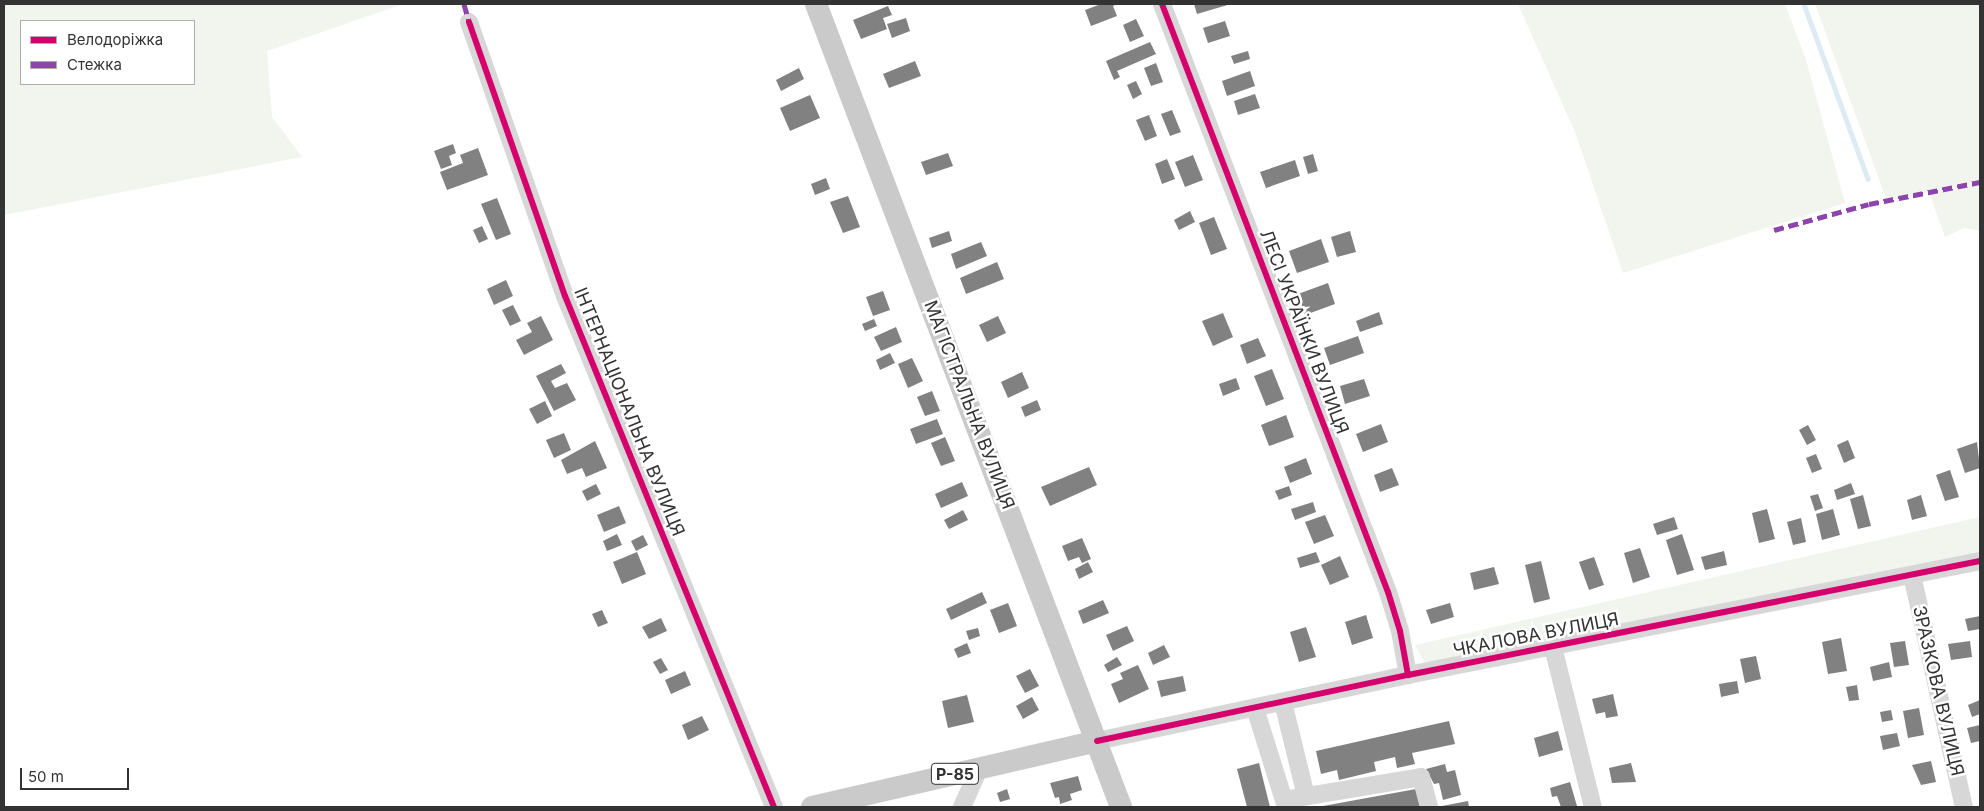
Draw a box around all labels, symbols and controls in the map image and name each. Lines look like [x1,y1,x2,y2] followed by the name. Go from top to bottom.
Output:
[20,20,195,85] legend
[67,30,163,49] text: Велодоріжка
[67,55,122,74] text: Стежка
[1255,227,1353,437] street label: ЛЕСІ УКРАЇНКИ ВУЛИЦЯ
[569,285,689,539] street label: ІНТЕРНАЦІОНАЛЬНА ВУЛИЦЯ
[919,298,1019,512] street label: МАГІСТРАЛЬНА ВУЛИЦЯ
[1908,604,1968,778] street label: ЗРАЗКОВА ВУЛИЦЯ
[1451,608,1621,662] street label: ЧКАЛОВА ВУЛИЦЯ
[22,758,131,790] scale bar
[930,761,980,788] road number: Р-85
[28,767,64,786] text: 50 m

